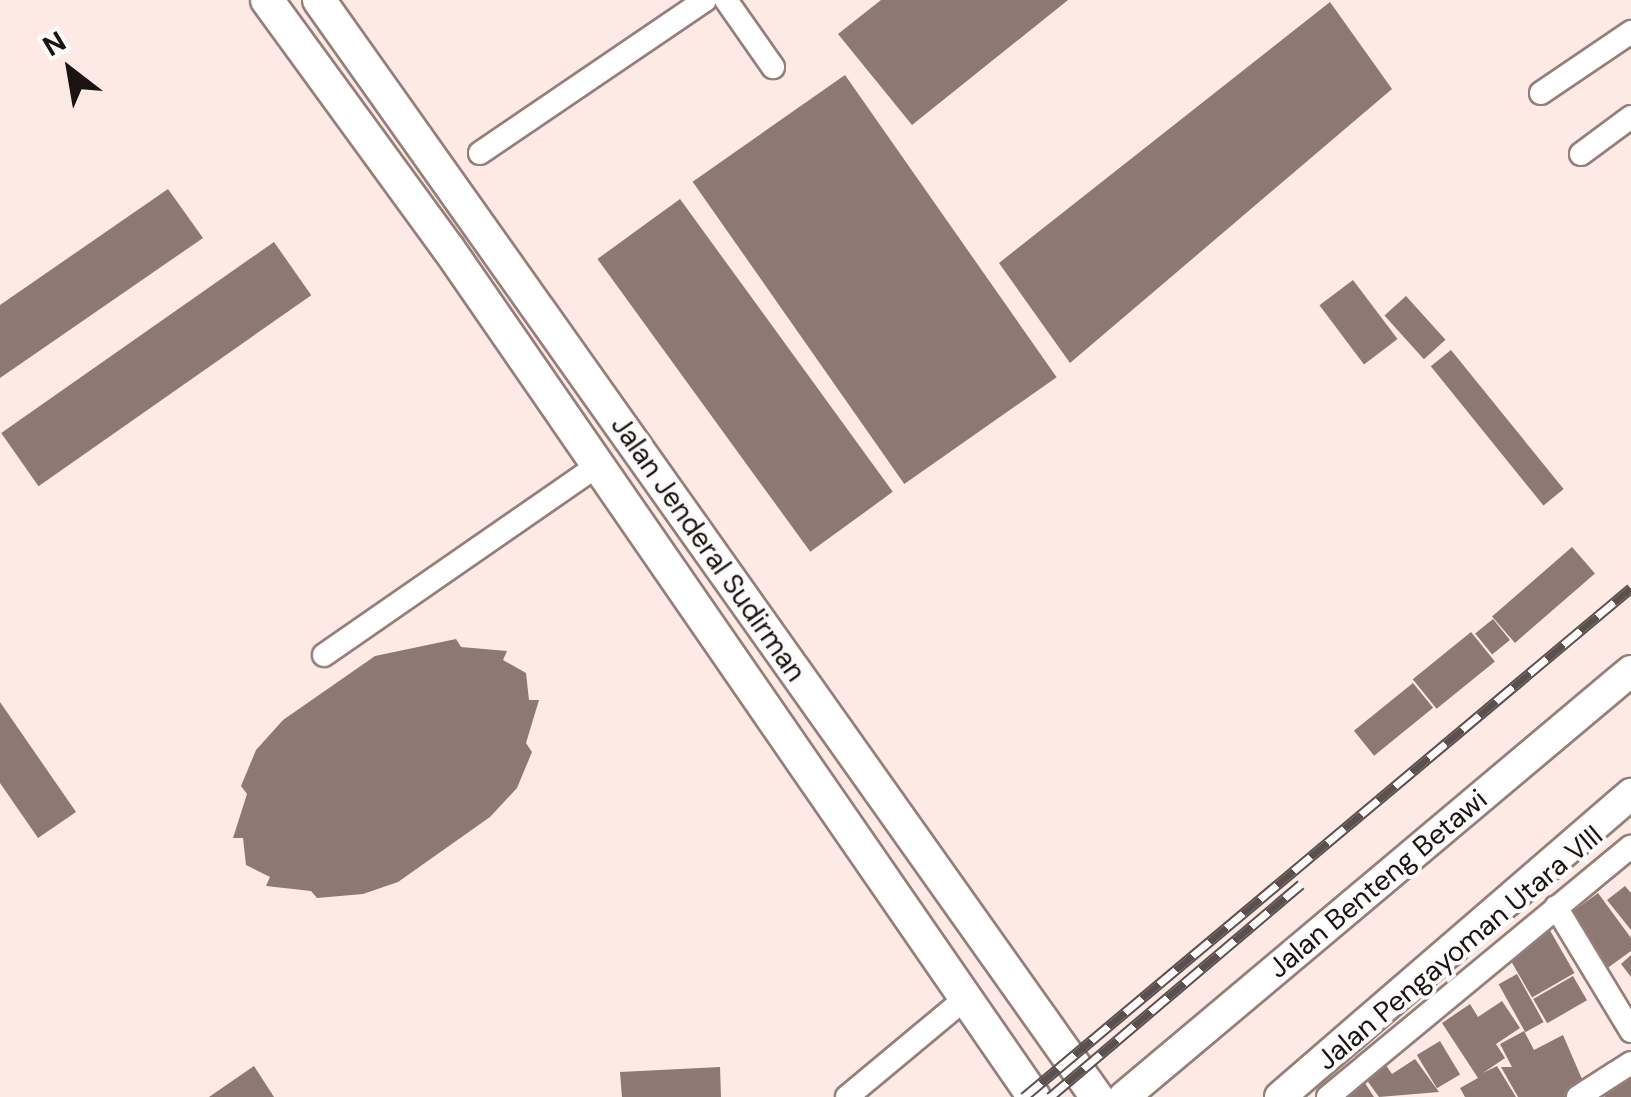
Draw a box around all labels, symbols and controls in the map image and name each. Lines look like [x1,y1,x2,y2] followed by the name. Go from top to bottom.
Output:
[20,20,120,120] north arrow
[36,23,73,65] text: N
[604,410,812,688] street label: Jalan Jenderal Sudirman
[1262,783,1494,985] street label: Jalan Benteng Betawi
[1310,819,1610,1077] street label: Jalan Pengayoman Utara VIII

